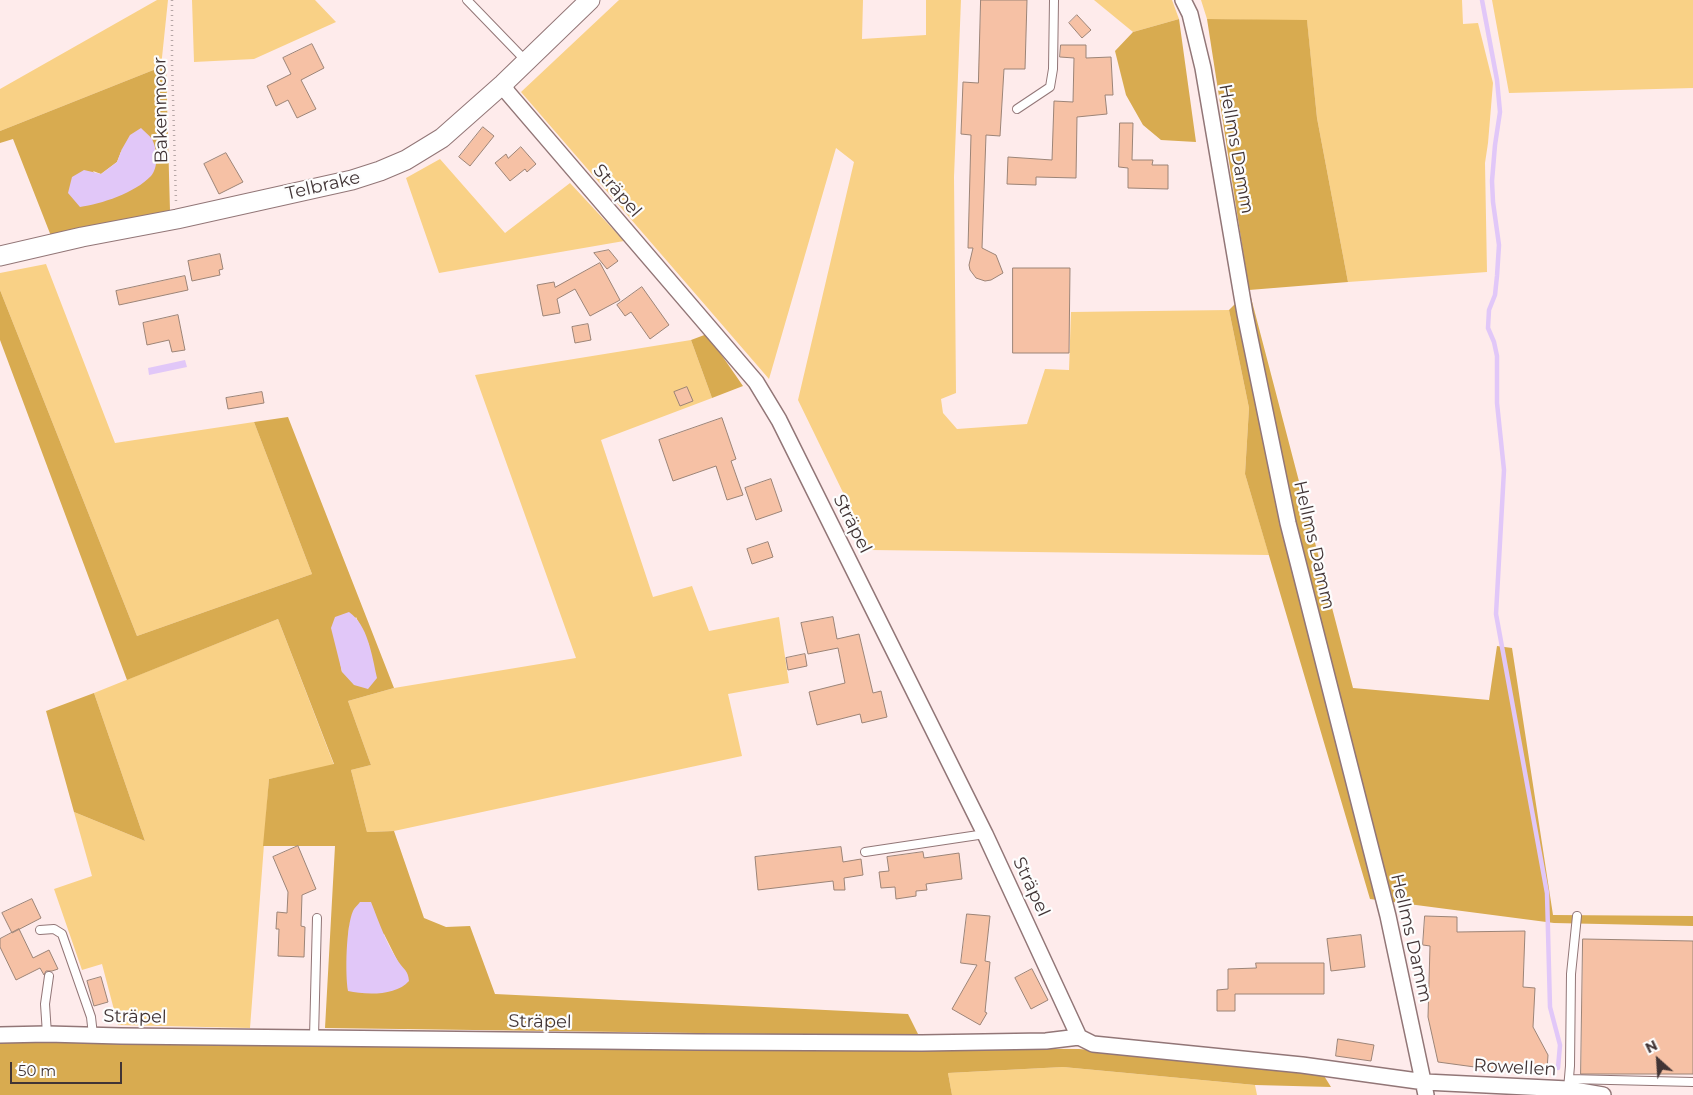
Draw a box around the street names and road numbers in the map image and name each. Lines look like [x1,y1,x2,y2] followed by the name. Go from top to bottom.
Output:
[149,57,173,163] street label: Bakenmoor
[1214,82,1258,216] street label: Hellms Damm
[588,160,646,222] street label: Sträpel
[284,167,362,205] street label: Telbrake
[1289,479,1339,611] street label: Hellms Damm
[828,491,876,557] street label: Sträpel
[1008,854,1054,920] street label: Sträpel
[1386,872,1436,1004] street label: Hellms Damm
[103,1006,167,1028] street label: Sträpel
[508,1011,572,1033] street label: Sträpel
[1473,1055,1557,1081] street label: Rowellen

